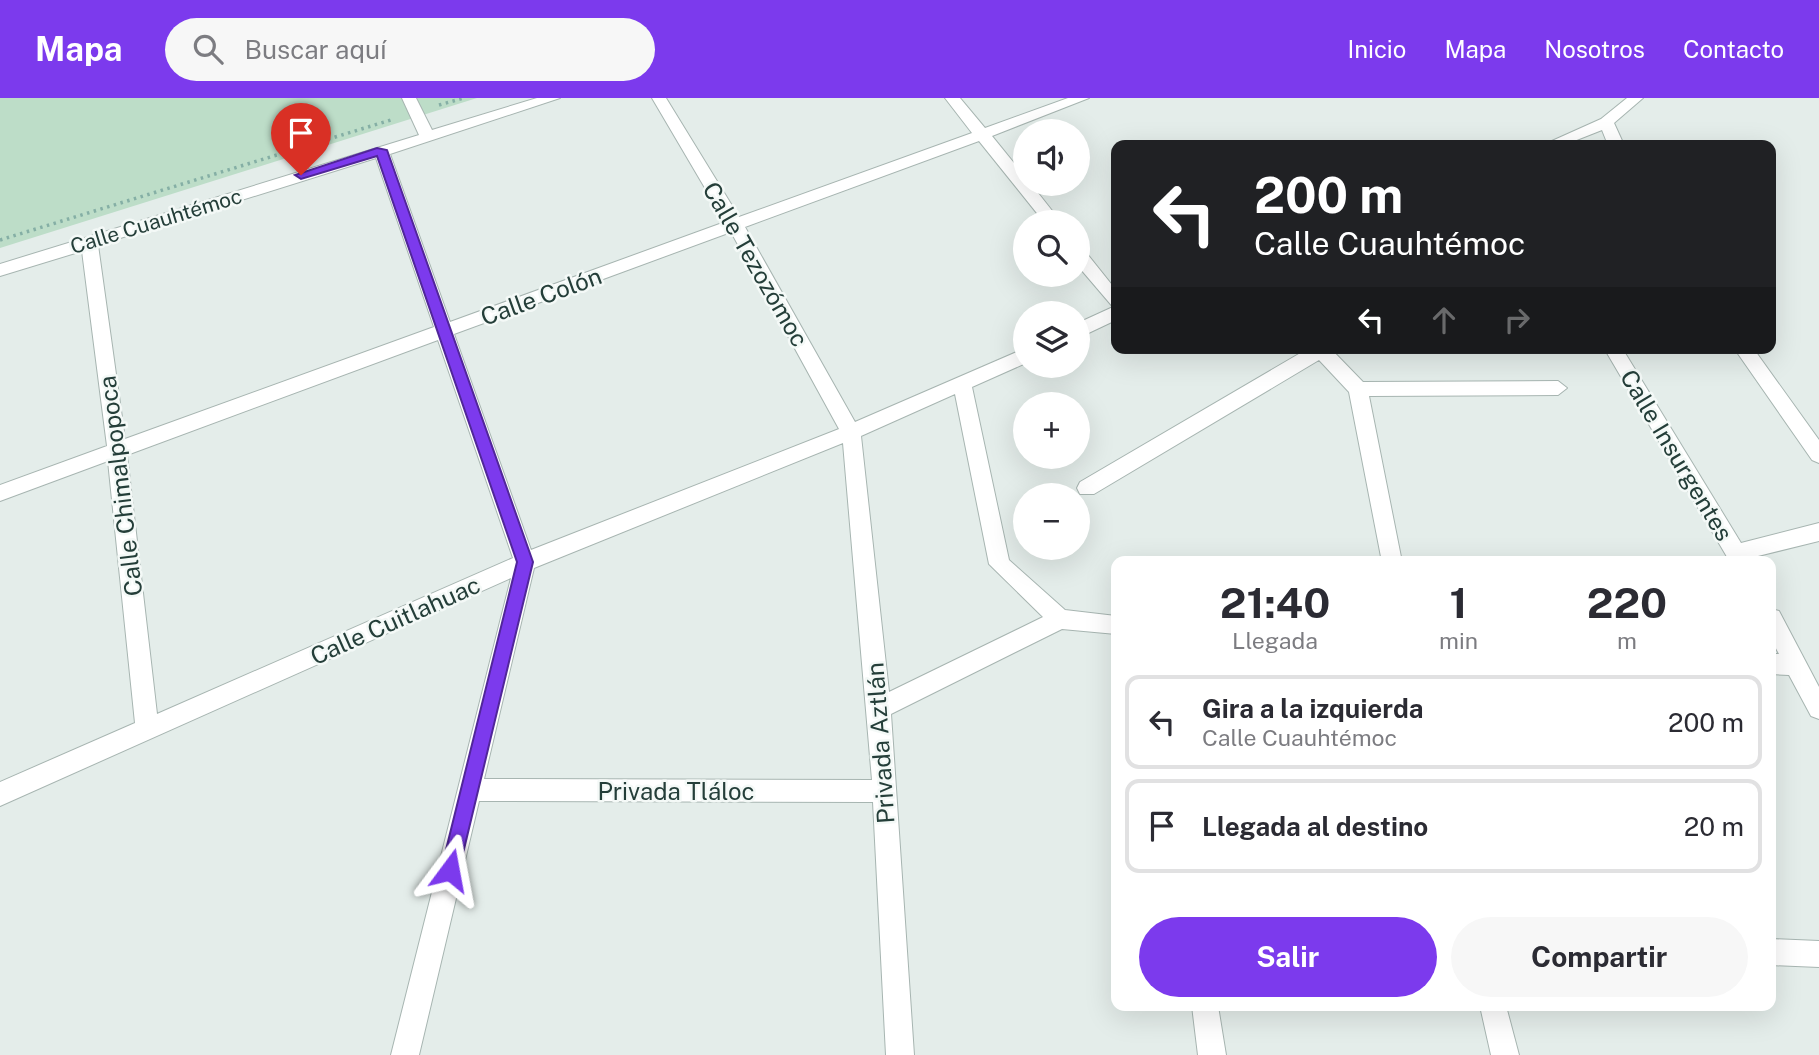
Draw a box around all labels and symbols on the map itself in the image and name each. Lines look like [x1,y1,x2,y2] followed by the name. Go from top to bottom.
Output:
[271,103,331,175] pin
[697,177,815,351] street label: Calle Tezozómoc
[67,183,245,259] street label: Calle Cuauhtémoc
[477,261,605,331] street label: Calle Colón
[1615,364,1739,546] street label: Calle Insurgentes
[93,374,147,598] street label: Calle Chimalpopoca
[306,570,484,670] street label: Calle Cuitlahuac
[860,661,900,825] street label: Privada Aztlán
[597,777,755,805] street label: Privada Tláloc
[413,833,487,907] position arrow

